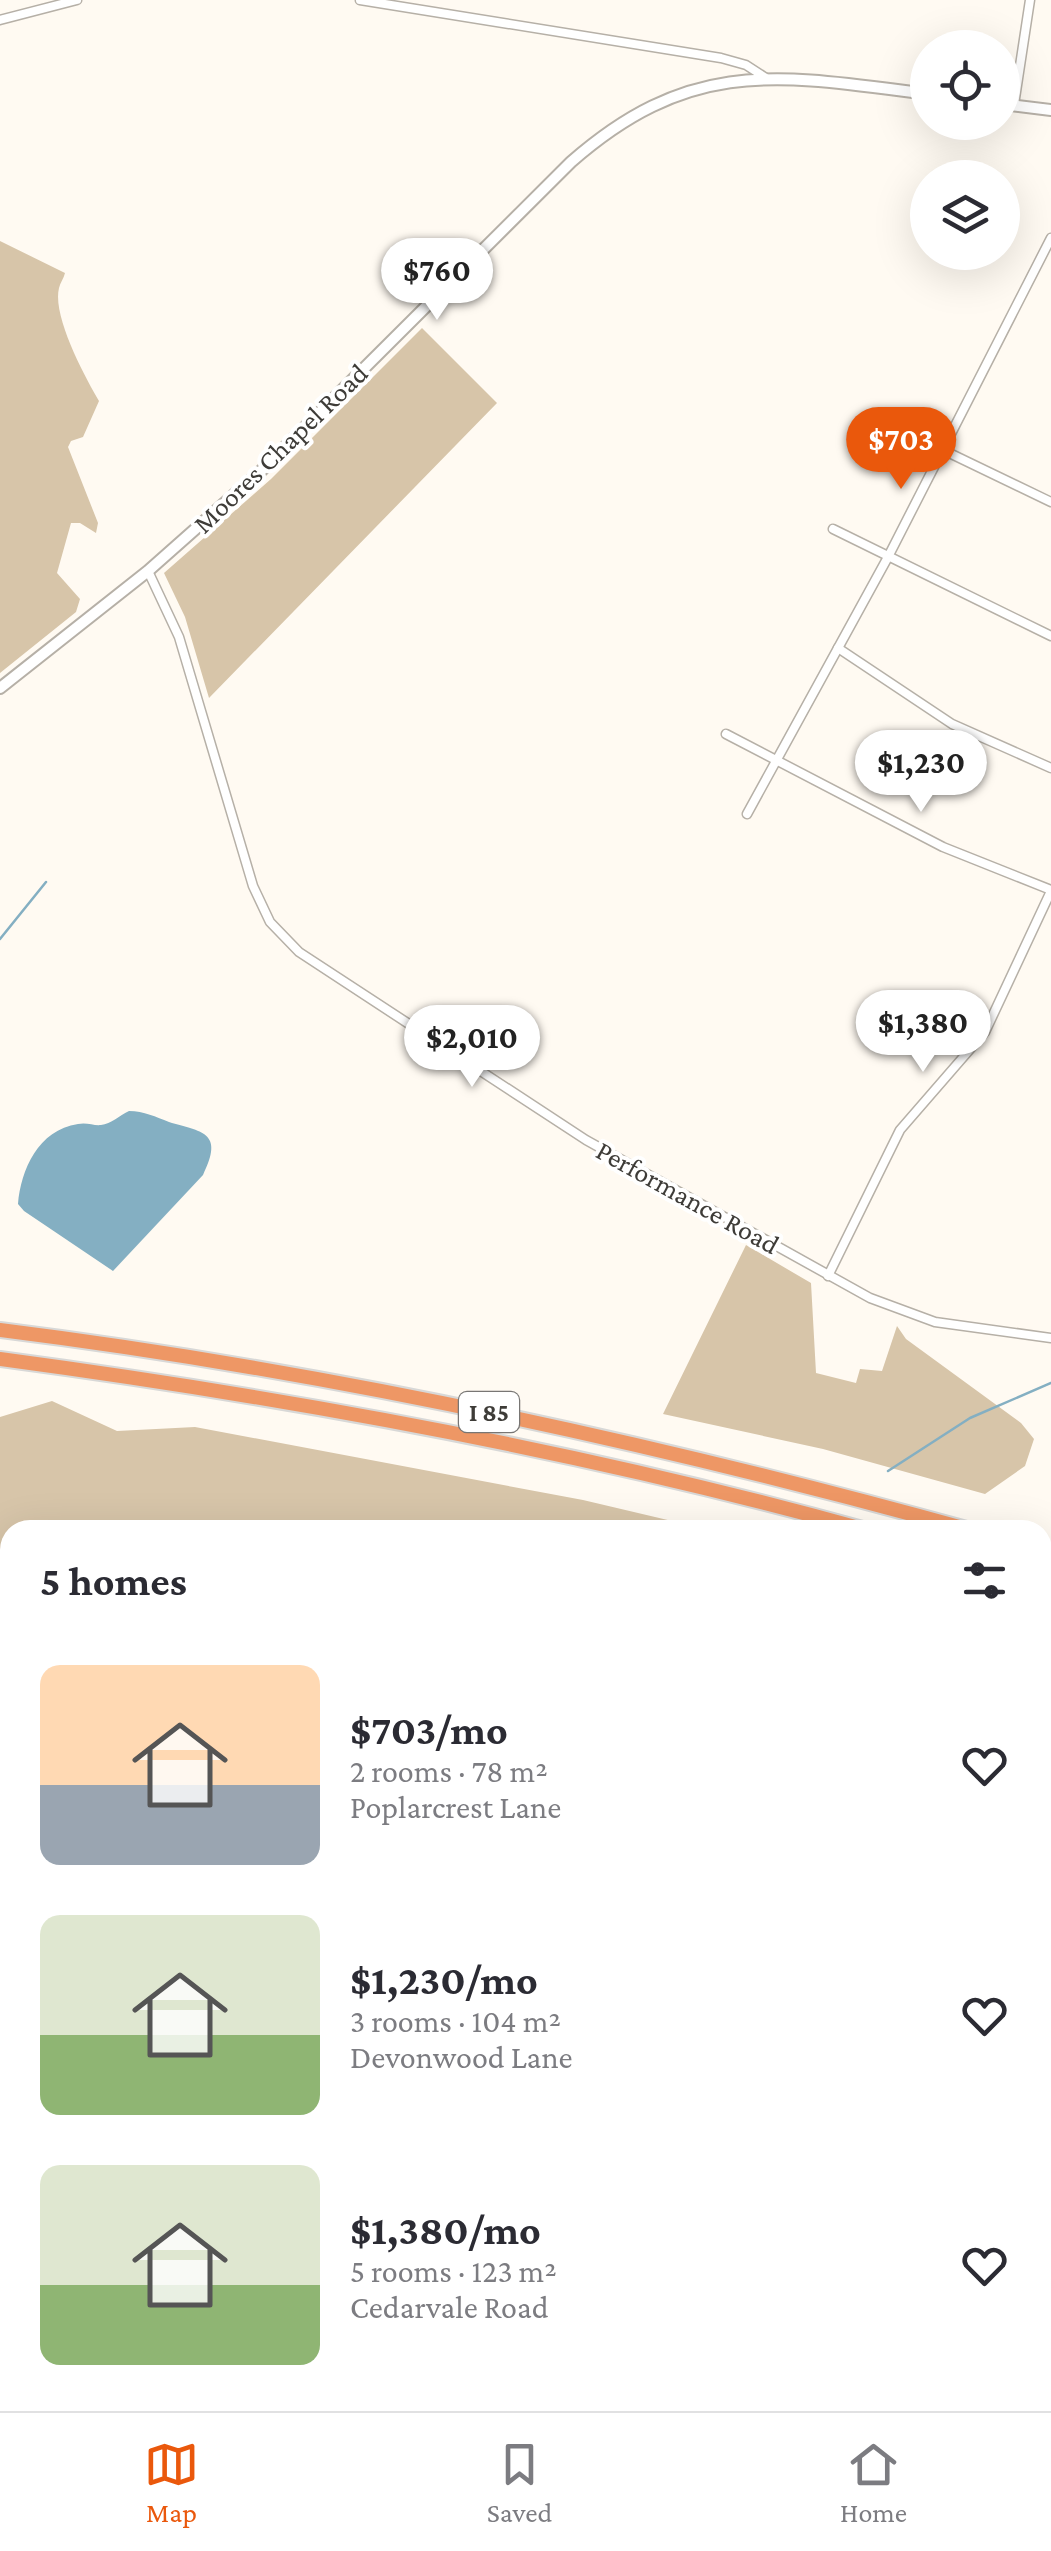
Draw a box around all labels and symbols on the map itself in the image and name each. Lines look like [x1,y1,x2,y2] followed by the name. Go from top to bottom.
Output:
[378,238,496,323] pin: $760
[187,357,374,539] street label: Moores Chapel Road
[842,407,960,492] pin: $703
[840,730,1002,815] pin: $1,230
[842,990,1004,1075] pin: $1,380
[391,1005,553,1090] pin: $2,010
[591,1134,785,1261] street label: Performance Road
[459,1392,519,1432] road number: I 85

